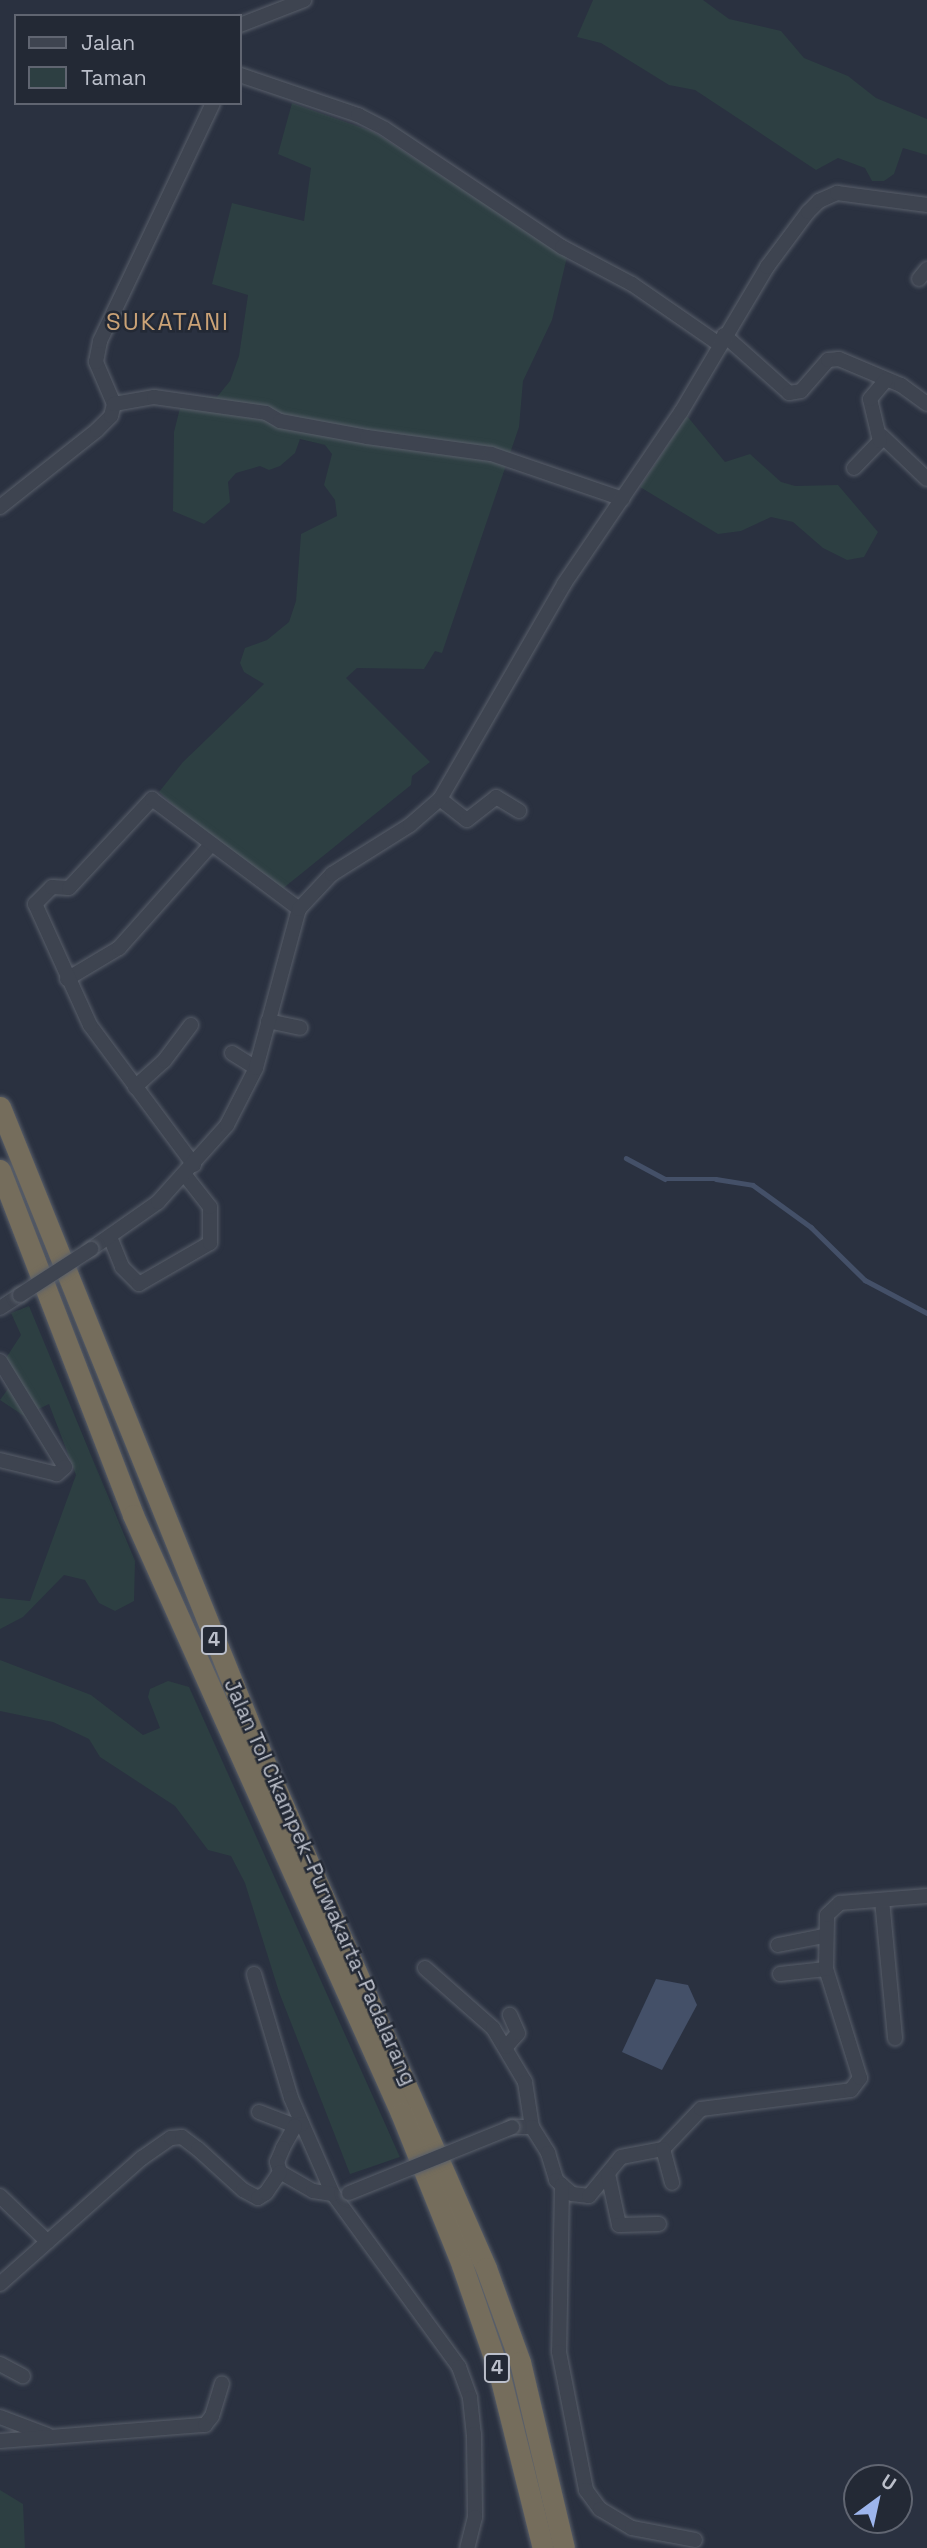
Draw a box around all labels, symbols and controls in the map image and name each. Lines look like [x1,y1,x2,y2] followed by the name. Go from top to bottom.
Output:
[14,14,242,105] legend
[81,29,135,56] text: Jalan
[81,64,147,91] text: Taman
[107,308,229,336] district label: SUKATANI
[200,1624,228,1656] road number: 4
[218,1675,422,2089] street label: Jalan Tol Cikampek–Purwakarta–Padalarang
[483,2352,511,2384] road number: 4
[843,2464,913,2534] north arrow
[876,2469,901,2497] text: U

